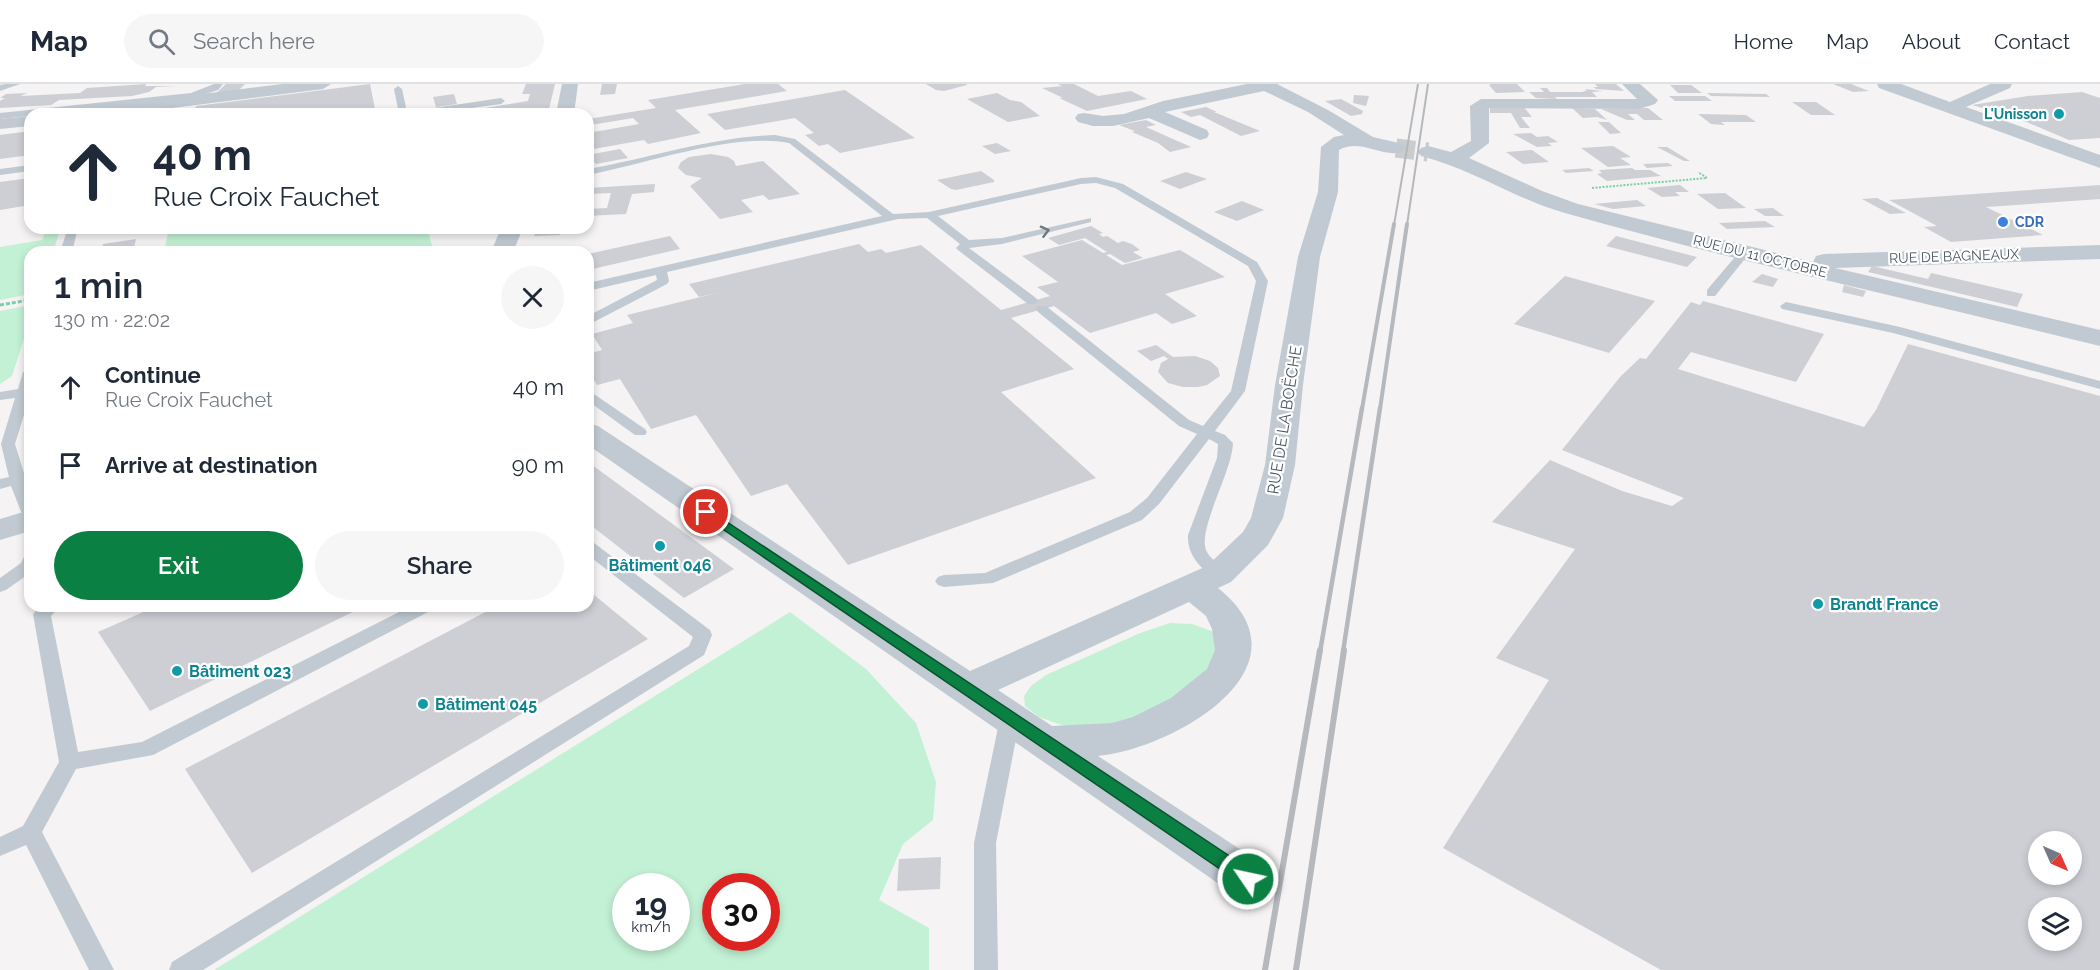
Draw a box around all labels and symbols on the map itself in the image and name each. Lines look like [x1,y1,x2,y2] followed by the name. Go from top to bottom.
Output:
[1984,106,2047,122] place label: L'Unisson
[2052,107,2066,121] marker: L'Unisson
[2015,214,2045,230] place label: CDR
[1996,215,2010,229] marker: CDR
[1039,225,1049,238] one-way arrow
[1691,232,1829,280] street label: RUE DU 11 OCTOBRE
[1889,246,2019,266] street label: RUE DE BAGNEAUX
[1262,344,1306,496] street label: RUE DE LA BOËCHE
[680,486,731,537] pin
[653,539,667,553] marker: Bâtiment 046
[609,556,712,575] place label: Bâtiment 046
[1830,595,1939,614] place label: Brandt France
[1811,597,1825,611] marker: Brandt France
[189,662,291,681] place label: Bâtiment 023
[170,664,184,678] marker: Bâtiment 023
[435,695,537,714] place label: Bâtiment 045
[416,697,430,711] marker: Bâtiment 045
[2028,831,2082,885] north arrow
[1216,847,1280,911] position arrow
[702,873,780,951] speed limit sign: 30

